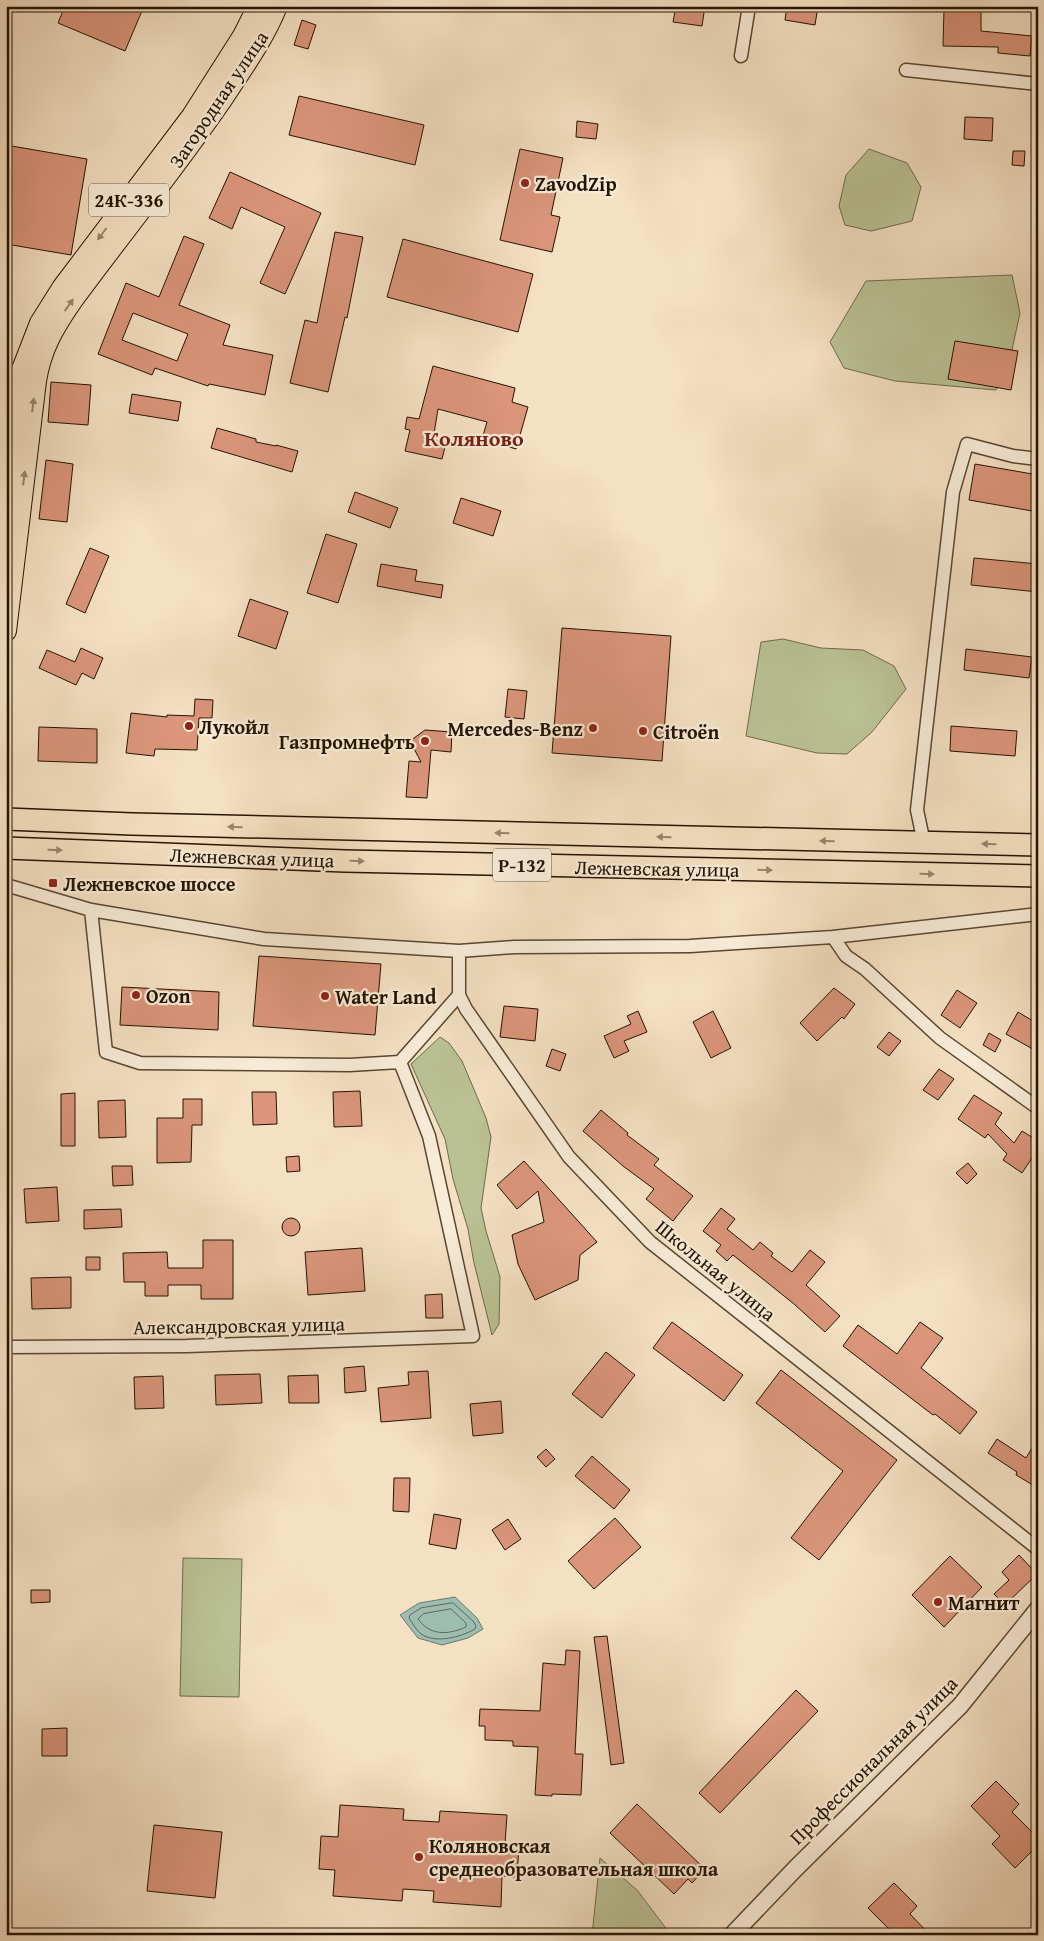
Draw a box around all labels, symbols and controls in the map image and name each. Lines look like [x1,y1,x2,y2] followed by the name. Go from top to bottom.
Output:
[161,24,275,173] street label: Загородная улица
[535,169,617,198] place label: ZavodZip
[519,177,531,189] marker: ZavodZip
[89,184,169,216] road number: 24К-336
[97,227,108,240] one-way arrow
[64,298,74,312] one-way arrow
[29,397,37,413] one-way arrow
[424,422,524,454] district label: Коляново
[20,470,28,486] one-way arrow
[199,712,270,741] place label: Лукойл
[447,714,583,743] place label: Mercedes-Benz
[653,717,719,746] place label: Citroën
[183,720,195,732] marker: Лукойл
[587,722,599,734] marker: Mercedes-Benz
[637,725,649,737] marker: Citroën
[279,727,415,756] place label: Газпромнефть
[419,735,431,747] marker: Газпромнефть
[227,822,243,830] one-way arrow
[493,829,509,837] one-way arrow
[656,833,672,841] one-way arrow
[818,836,834,844] one-way arrow
[169,840,335,874] street label: Лежневская улица
[981,840,997,848] one-way arrow
[47,846,63,854] one-way arrow
[493,848,551,882] road number: Р-132
[574,852,740,884] street label: Лежневская улица
[349,858,365,866] one-way arrow
[757,866,773,874] one-way arrow
[63,869,236,898] place label: Лежневское шоссе
[919,870,935,878] one-way arrow
[47,877,59,889] marker: Лежневское шоссе
[146,981,191,1010] place label: Ozon
[335,982,437,1011] place label: Water Land
[130,989,142,1001] marker: Ozon
[319,990,331,1002] marker: Water Land
[650,1212,783,1328] street label: Школьная улица
[133,1309,346,1341] street label: Александровская улица
[948,1588,1020,1617] place label: Магнит
[932,1596,944,1608] marker: Магнит
[782,1669,964,1851] street label: Профессиональная улица
[429,1831,719,1883] place label: Коляновская среднеобразовательная школа
[413,1851,425,1863] marker: Коляновская среднеобразовательная школа

